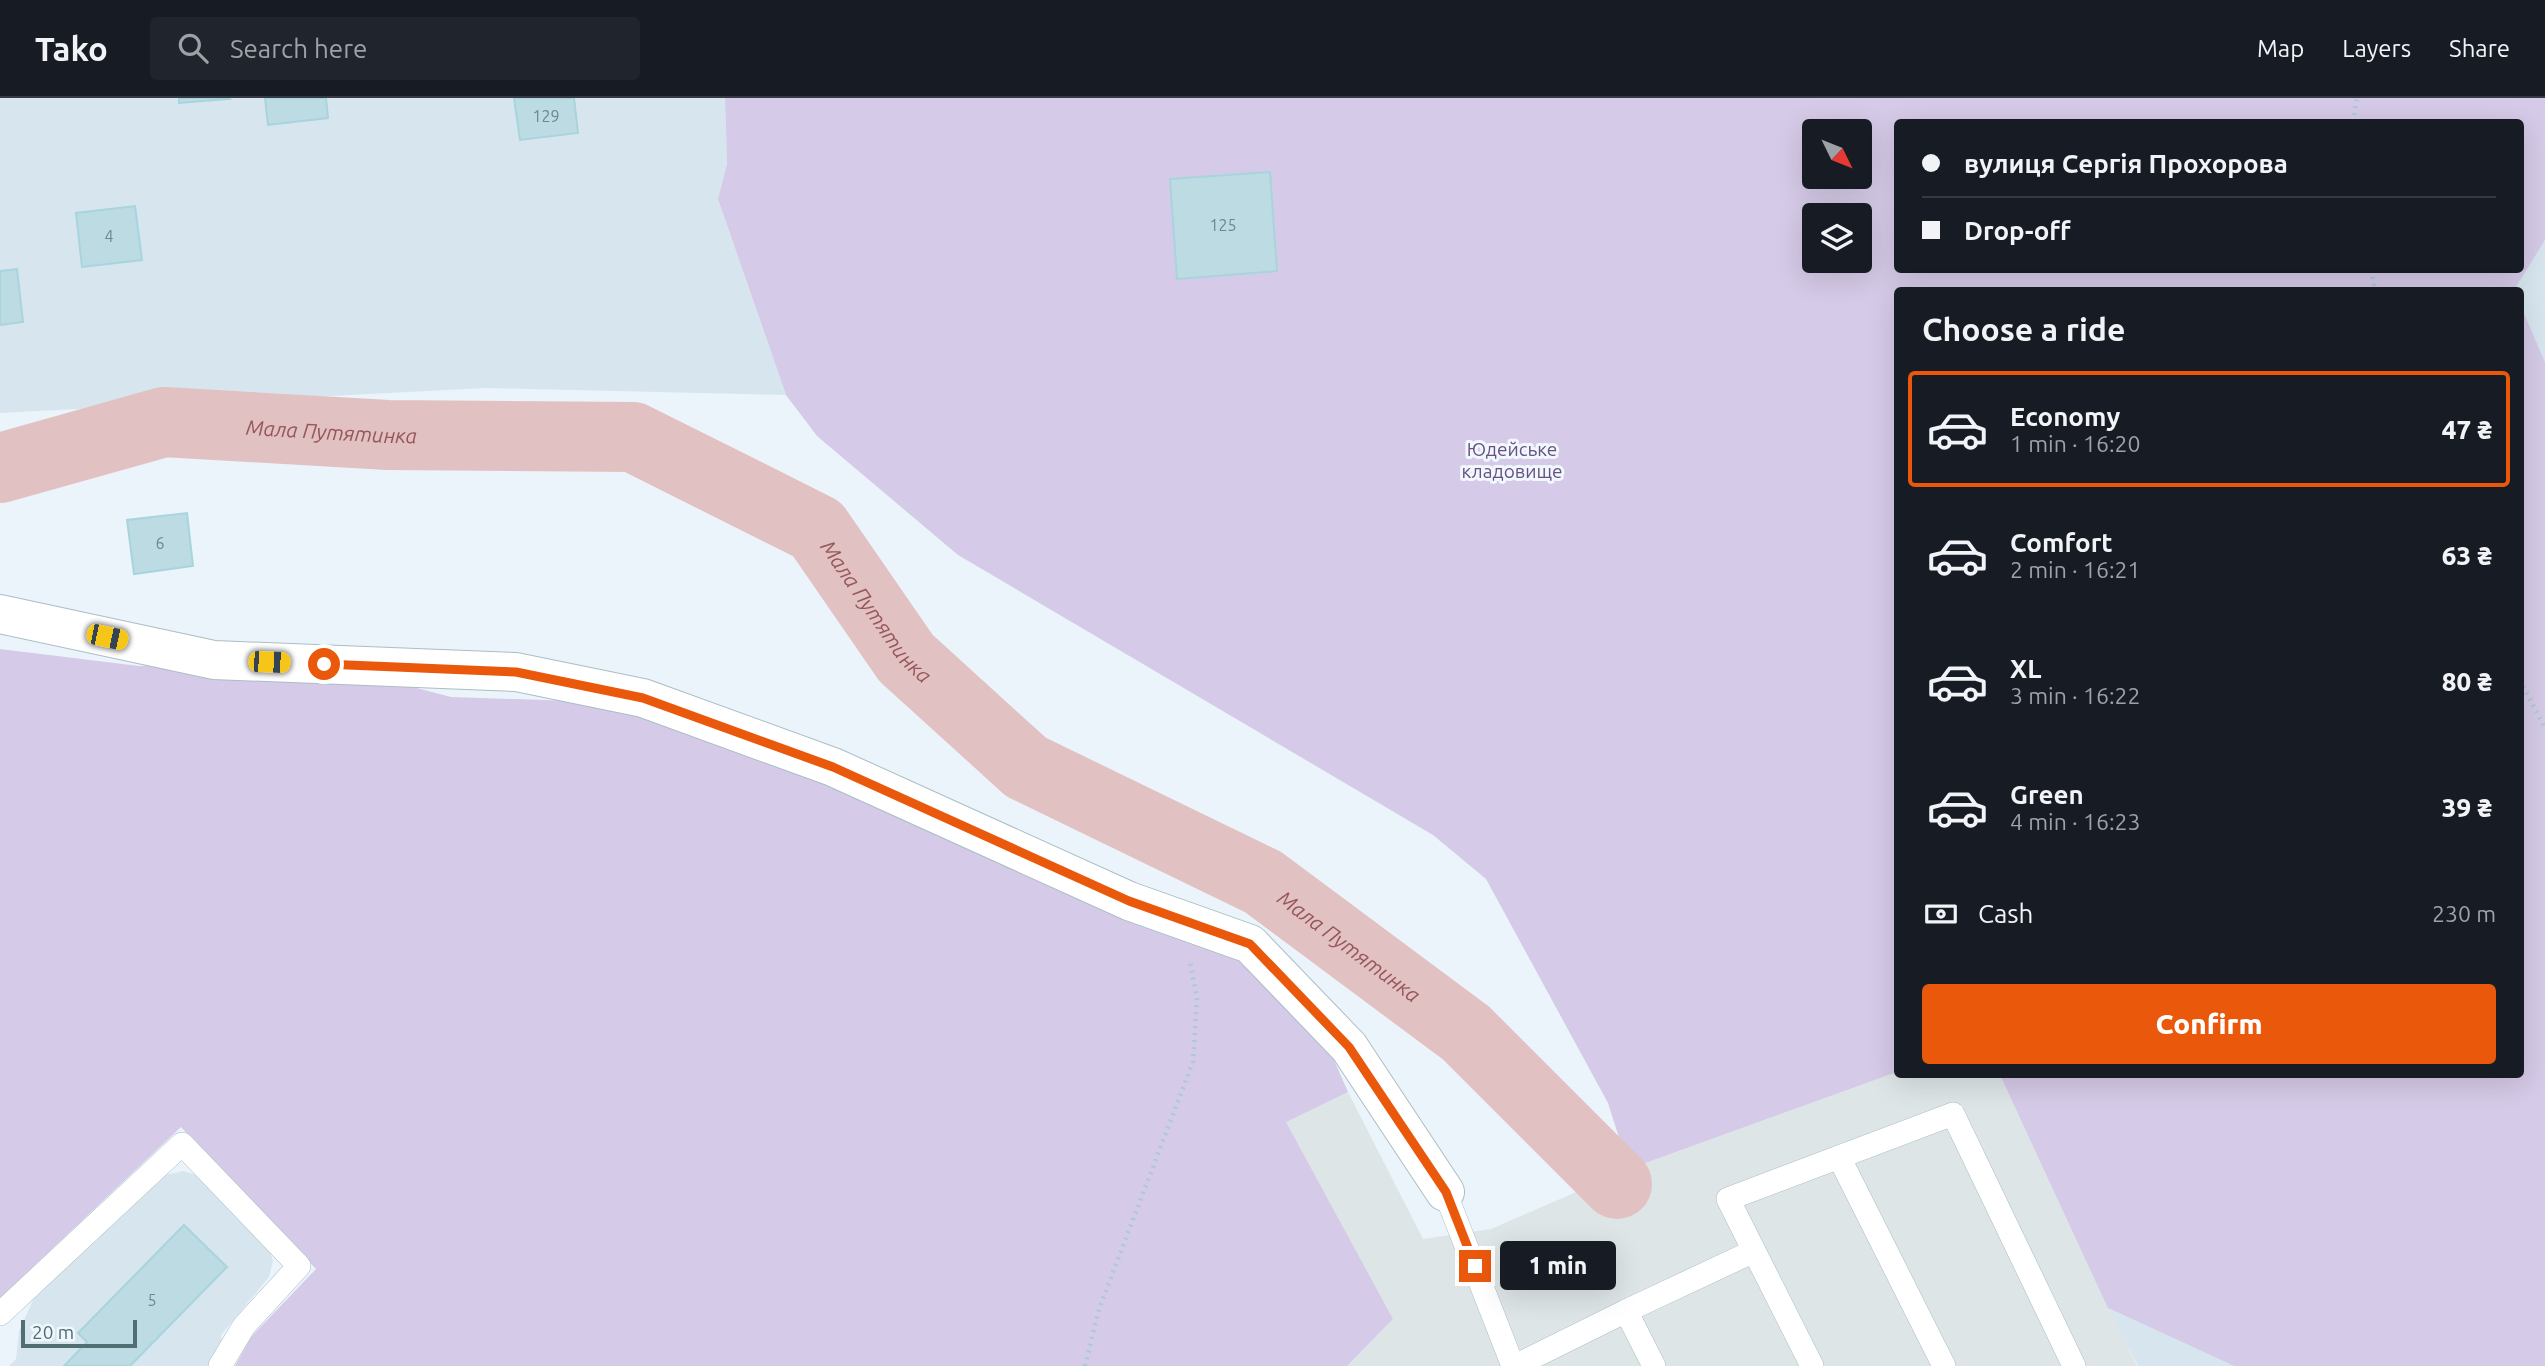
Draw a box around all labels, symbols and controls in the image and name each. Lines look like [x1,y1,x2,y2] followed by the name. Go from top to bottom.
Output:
[150,17,640,80] search box
[174,29,212,67] icon: search
[35,30,108,67] text: Tako
[230,34,367,63] text: Search here
[2257,35,2304,62] text: Map
[2342,35,2411,62] text: Layers
[2449,35,2510,62] text: Share
[532,107,560,125] house number: 129
[1802,119,1872,189] north arrow
[1802,119,1872,273] map controls
[1964,149,2288,178] text: вулиця Сергія Прохорова
[1802,203,1872,273] button: layers
[1209,216,1237,234] house number: 125
[1964,216,2071,245] text: Drop-off
[104,227,114,245] house number: 4
[1922,311,2125,347] text: Choose a ride
[1926,398,1989,461] icon: car
[2010,402,2120,431] text: Economy
[245,415,417,447] water label: Мала Путятинка
[2442,415,2492,444] text: 47 ₴
[2010,431,2141,456] text: 1 min · 16:20
[1461,438,1563,482] park label: Юдейське кладовище
[1926,524,1989,587] icon: car
[2010,528,2113,557] text: Comfort
[155,534,165,552] house number: 6
[816,535,937,687] water label: Мала Путятинка
[2442,541,2492,570] text: 63 ₴
[2010,557,2141,582] text: 2 min · 16:21
[85,622,130,652] car
[308,648,340,680] route start
[1926,650,1989,713] icon: car
[248,651,291,673] car
[2010,654,2041,683] text: XL
[2442,667,2492,696] text: 80 ₴
[2010,683,2141,708] text: 3 min · 16:22
[1926,776,1989,839] icon: car
[2010,780,2084,809] text: Green
[2442,793,2492,822] text: 39 ₴
[2010,809,2141,834] text: 4 min · 16:23
[1273,885,1425,1007] water label: Мала Путятинка
[1922,895,1960,933] icon: cash
[1978,899,2033,928] text: Cash
[2432,901,2496,926] text: 230 m
[1922,984,2496,1064] button: Confirm
[1500,1242,1615,1290] callout: 1 min
[1459,1250,1491,1282] route end
[1529,1253,1587,1278] text: 1 min
[147,1291,157,1309] house number: 5
[21,1317,136,1349] scale bar
[32,1321,74,1343] text: 20 m

